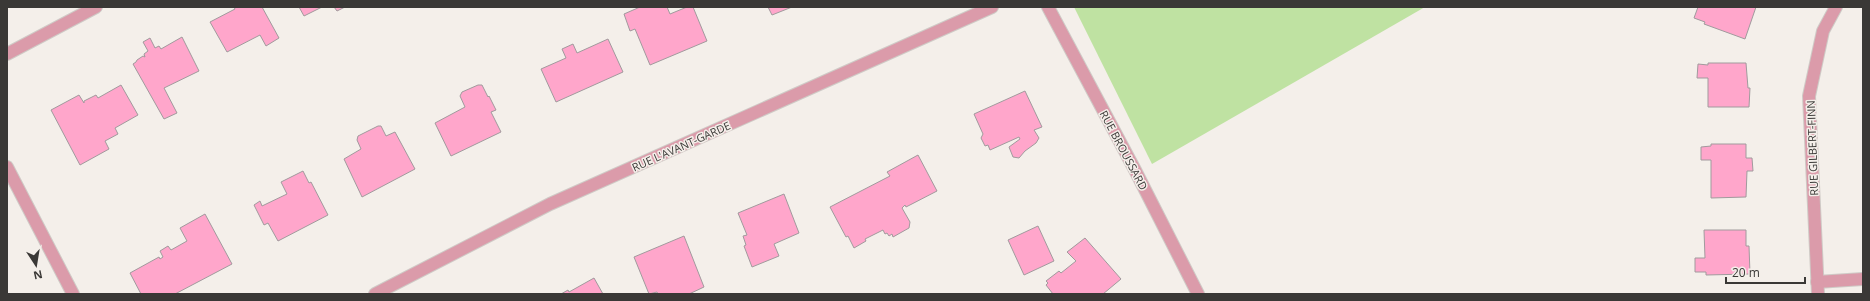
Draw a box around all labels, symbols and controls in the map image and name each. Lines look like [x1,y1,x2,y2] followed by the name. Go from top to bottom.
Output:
[1803,100,1821,196] street label: RUE GILBERT-FINN
[1097,108,1151,192] street label: RUE BROUSSARD
[629,118,733,174] street label: RUE L'AVANT-GARDE
[16,245,56,285] north arrow
[1726,259,1805,285] scale bar
[1732,264,1760,281] text: 20 m
[32,267,44,284] text: N

